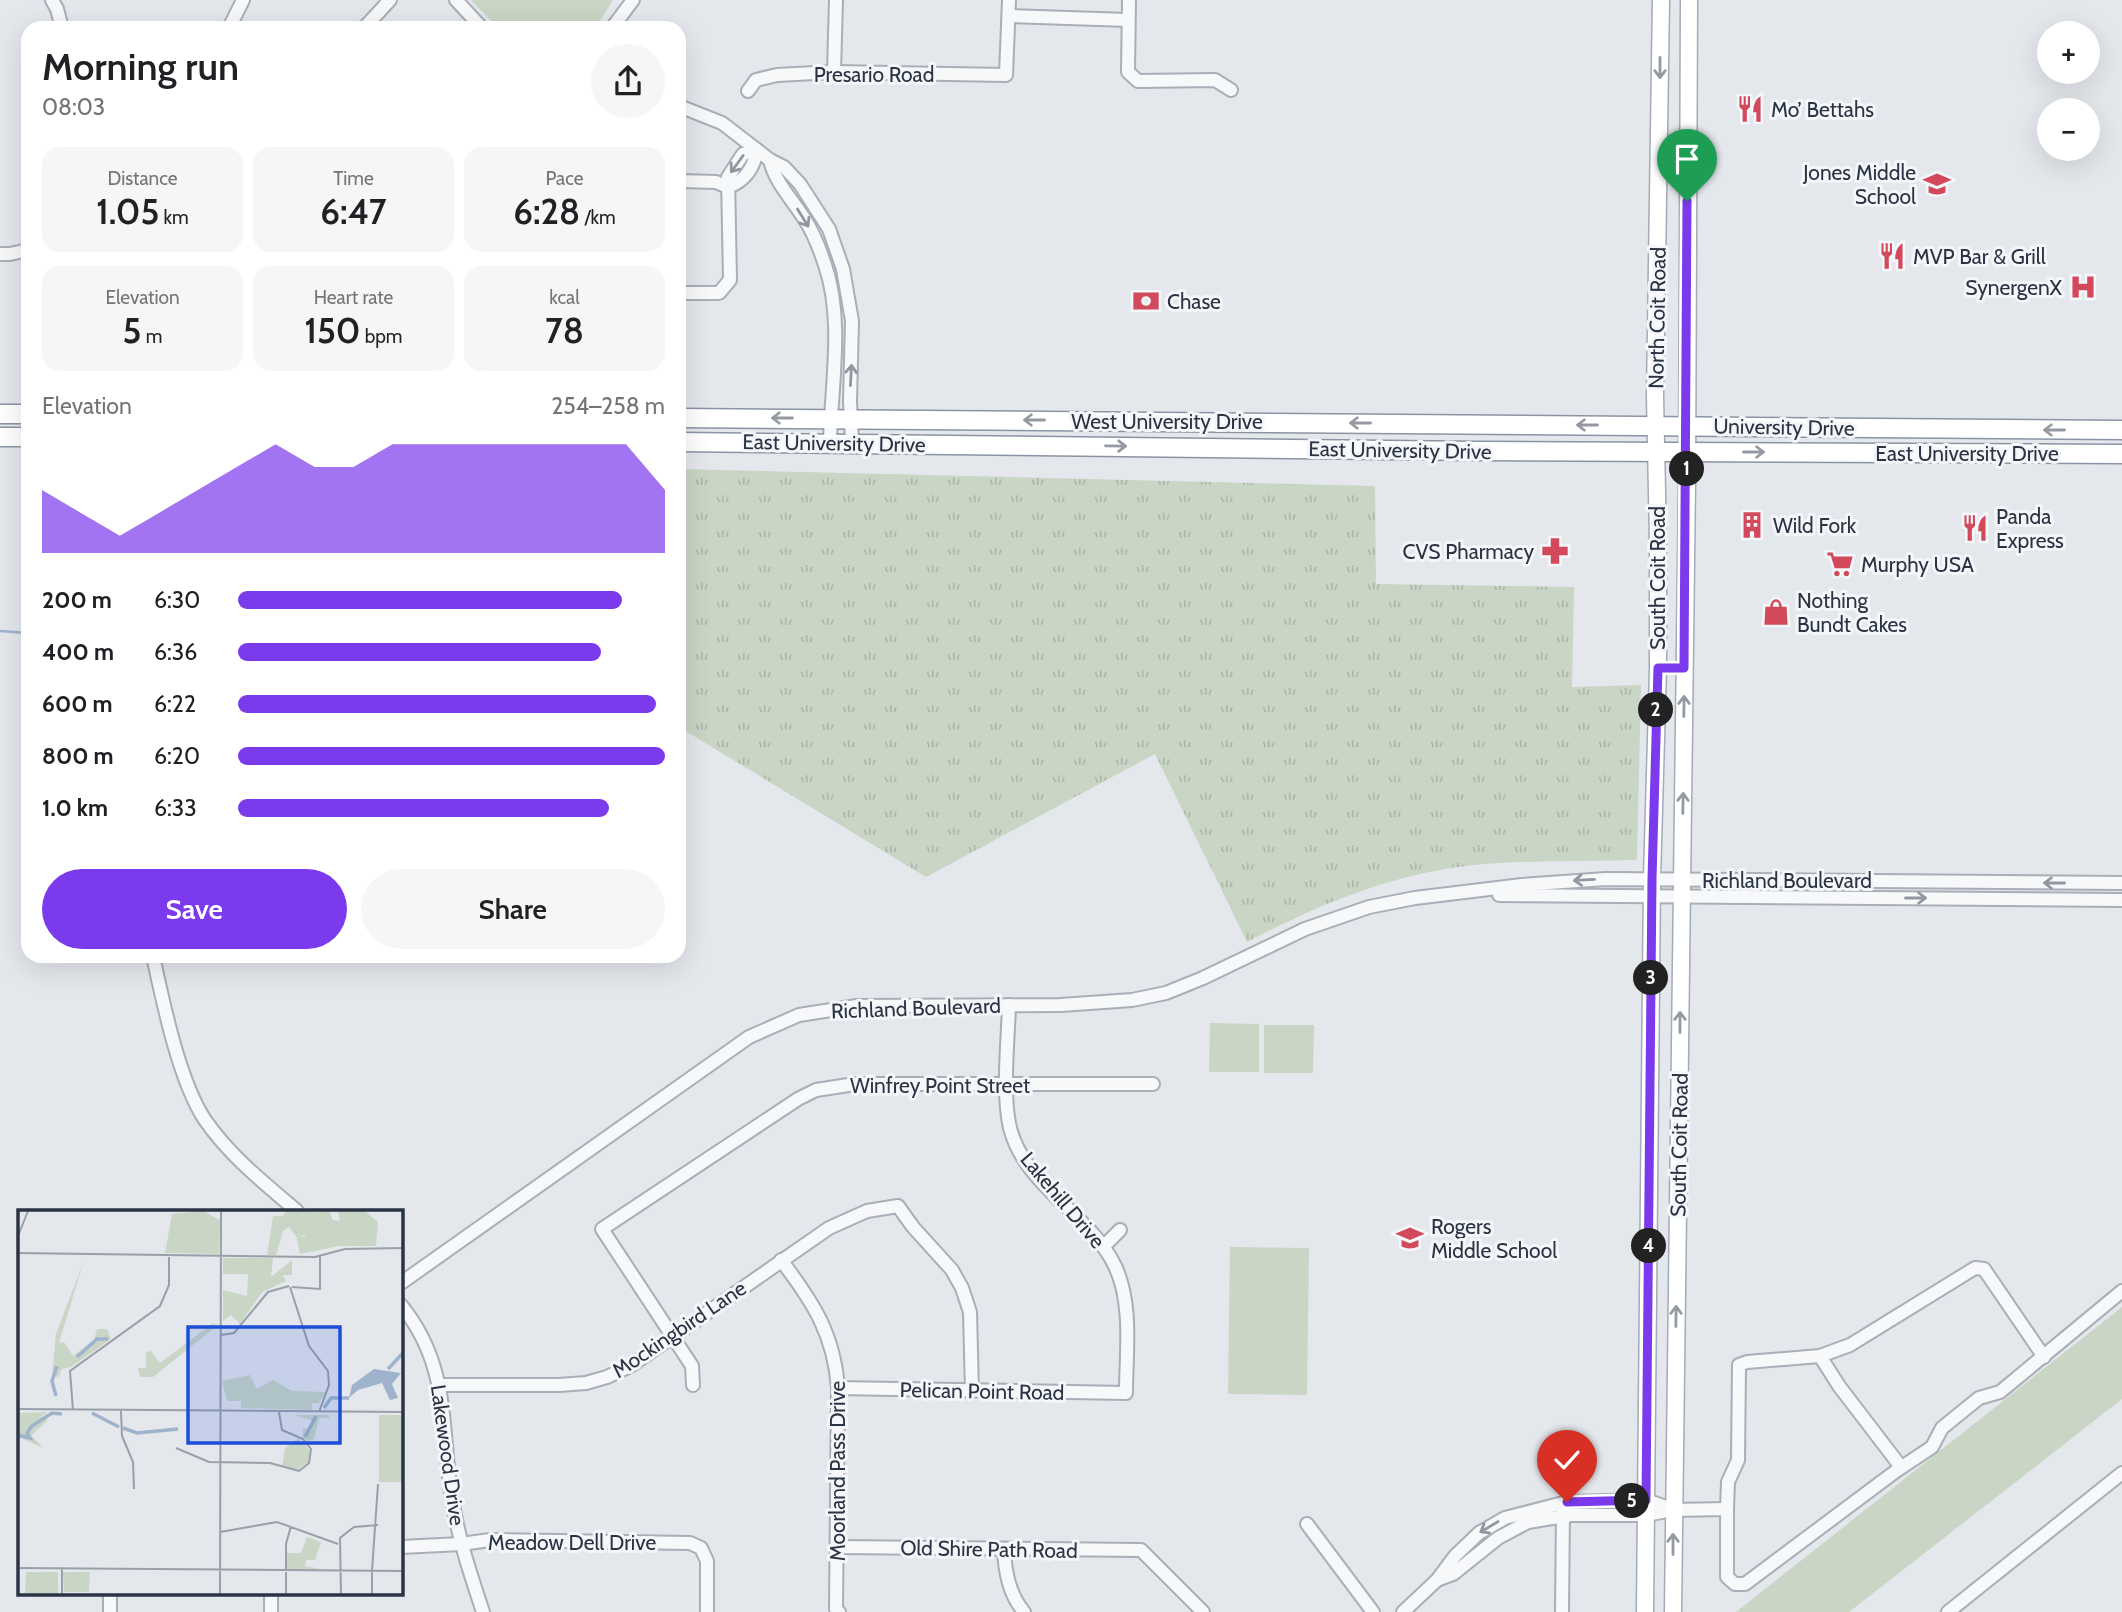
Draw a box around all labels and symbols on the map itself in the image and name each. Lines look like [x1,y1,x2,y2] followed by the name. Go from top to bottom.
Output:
[1653,56,1667,79] one-way arrow
[814,62,934,87] street label: Presario Road
[1735,94,1765,124] restaurant icon: Mo’ Bettahs
[1771,97,1874,122] place label: Mo’ Bettahs
[1657,129,1717,201] pin
[730,154,744,173] one-way arrow
[1802,160,1916,209] place label: Jones Middle School
[1922,169,1952,199] school or university icon: Jones Middle School
[796,208,811,227] one-way arrow
[1877,241,1907,271] restaurant icon: MVP Bar & Grill
[1913,244,2046,269] place label: MVP Bar & Grill
[1643,247,1671,389] street label: North Coit Road
[2068,272,2098,302] hospital icon: SynergenX
[1965,275,2063,300] place label: SynergenX
[1131,286,1161,316] bank icon: Chase
[1167,289,1221,314] place label: Chase
[845,364,858,387] one-way arrow
[1071,409,1263,434] street label: West University Drive
[771,411,794,425] one-way arrow
[1713,413,1855,441] street label: University Drive
[1023,414,1046,427] one-way arrow
[1348,416,1371,430] one-way arrow
[1576,418,1599,432] one-way arrow
[2043,423,2066,437] one-way arrow
[742,429,926,457] street label: East University Drive
[1308,436,1492,464] street label: East University Drive
[1104,440,1127,453] one-way arrow
[1875,441,2059,466] street label: East University Drive
[1743,445,1766,459] one-way arrow
[1670,452,1704,486] pin: 1
[1996,504,2064,553] place label: Panda Express
[1645,506,1670,650] street label: South Coit Road
[1737,510,1767,540] building icon: Wild Fork
[1773,513,1857,538] place label: Wild Fork
[1960,513,1990,543] restaurant icon: Panda Express
[1540,536,1570,566] pharmacy icon: CVS Pharmacy
[1403,539,1534,564] place label: CVS Pharmacy
[1825,549,1855,579] supermarket icon: Murphy USA
[1861,552,1974,577] place label: Murphy USA
[1797,588,1907,637] place label: Nothing Bundt Cakes
[1761,597,1791,627] shop icon: Nothing Bundt Cakes
[1638,692,1674,728] pin: 2
[1677,695,1691,718] one-way arrow
[1676,792,1689,815] one-way arrow
[1702,868,1872,893] street label: Richland Boulevard
[1572,873,1595,886] one-way arrow
[2043,876,2066,889] one-way arrow
[1904,892,1927,905] one-way arrow
[1634,960,1668,996] pin: 3
[831,993,1001,1023] street label: Richland Boulevard
[1673,1011,1687,1034] one-way arrow
[850,1073,1030,1098] street label: Winfrey Point Street
[1665,1073,1693,1217] street label: South Coit Road
[1016,1147,1111,1253] street label: Lakehill Drive
[18,1210,402,1594] inset map
[1431,1214,1557,1263] place label: Rogers Middle School
[1395,1223,1425,1253] school or university icon: Rogers Middle School
[1632,1228,1666,1264] pin: 4
[607,1275,751,1383] street label: Mockingbird Lane
[1670,1305,1683,1328] one-way arrow
[899,1377,1065,1405] street label: Pelican Point Road
[825,1380,850,1561] street label: Moorland Pass Drive
[426,1383,470,1527] street label: Lakewood Drive
[1537,1430,1597,1502] pin
[1614,1484,1650,1518] pin: 5
[1479,1521,1499,1535] one-way arrow
[488,1530,656,1555] street label: Meadow Dell Drive
[1666,1533,1680,1556] one-way arrow
[900,1535,1078,1563] street label: Old Shire Path Road

